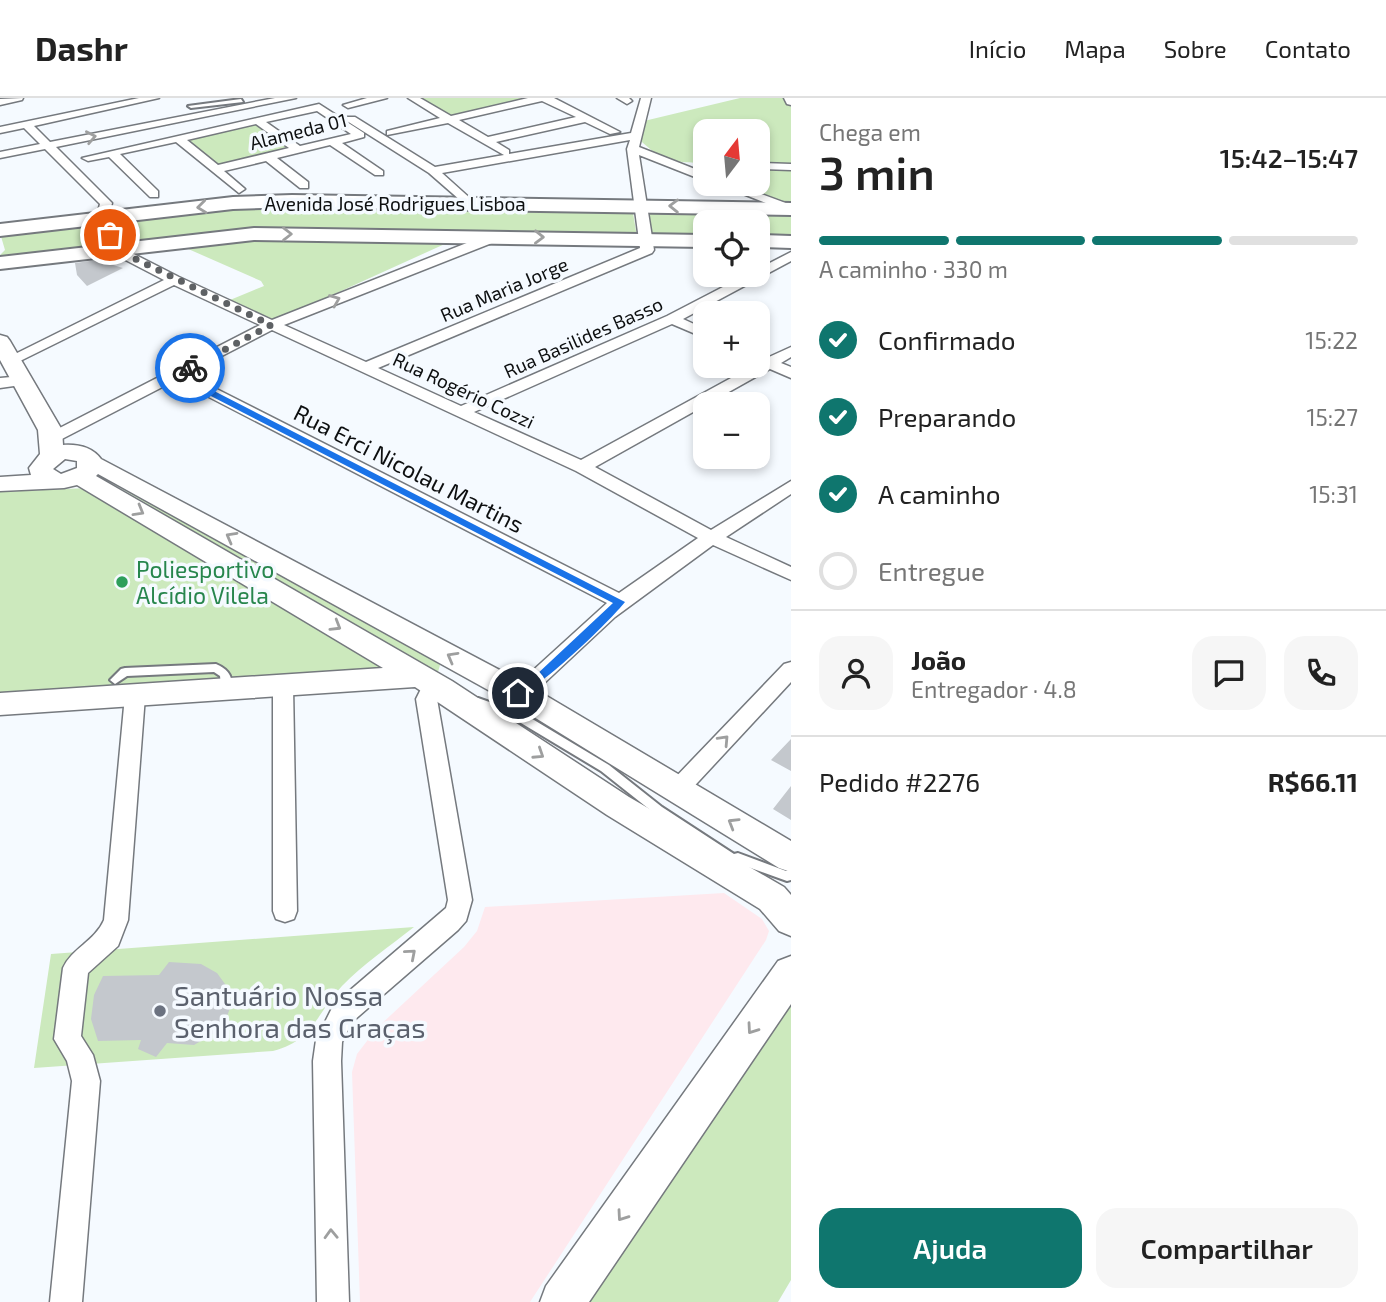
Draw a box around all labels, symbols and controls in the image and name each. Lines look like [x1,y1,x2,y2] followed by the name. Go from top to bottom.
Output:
[35,28,128,68] text: Dashr
[969,34,1026,63] text: Início
[1064,34,1126,63] text: Mapa
[1164,34,1227,63] text: Sobre
[1265,34,1351,63] text: Contato
[247,108,349,154] street label: Alameda 01
[819,118,921,146] text: Chega em
[693,119,770,196] north arrow
[693,119,770,469] map controls
[85,131,97,146] one-way arrow
[1220,142,1358,173] text: 15:42–15:47
[819,144,935,199] text: 3 min
[264,192,526,215] street label: Avenida José Rodrigues Lisboa
[668,198,679,214] one-way arrow
[196,199,207,214] one-way arrow
[80,205,140,265] pin
[693,210,770,287] button: locate
[91,216,129,254] icon: bag
[282,226,293,242] one-way arrow
[534,229,545,245] one-way arrow
[437,252,571,326] street label: Rua Maria Jorge
[819,255,1008,283] text: A caminho · 330 m
[500,292,666,382] street label: Rua Basilides Basso
[328,294,340,308] one-way arrow
[693,301,770,378] button: +
[819,321,857,359] icon: check
[878,324,1016,355] text: Confirmado
[1305,326,1358,354] text: 15:22
[155,333,225,403] courier
[390,347,538,433] street label: Rua Rogério Cozzi
[171,349,209,387] icon: bike
[693,392,770,469] button: −
[289,398,529,538] street label: Rua Erci Nicolau Martins
[819,398,857,436] icon: check
[878,401,1016,432] text: Preparando
[1306,403,1358,431] text: 15:27
[819,475,857,513] icon: check
[878,478,1001,509] text: A caminho
[1309,480,1358,508] text: 15:31
[132,503,145,516] one-way arrow
[226,532,238,545] one-way arrow
[136,555,274,609] place label: Poliesportivo Alcídio Vilela
[878,555,985,586] text: Entregue
[114,574,130,590] marker: Poliesportivo Alcídio Vilela
[328,618,341,631] one-way arrow
[819,636,893,710] button: person
[1192,636,1266,710] button: chat
[1284,636,1358,710] button: phone
[911,644,966,675] text: João
[447,652,460,665] one-way arrow
[488,663,548,723] pin
[499,674,537,712] icon: home
[911,675,1077,703] text: Entregador · 4.8
[716,735,729,748] one-way arrow
[532,746,545,759] one-way arrow
[819,766,980,797] text: Pedido #2276
[1268,766,1358,797] text: R$66.11
[727,818,740,831] one-way arrow
[403,950,416,962] one-way arrow
[174,978,425,1045] place label: Santuário Nossa Senhora das Graças
[152,1003,168,1019] marker: Santuário Nossa Senhora das Graças
[748,1021,760,1034] one-way arrow
[618,1208,630,1221] one-way arrow
[819,1208,1082,1288] button: Ajuda
[1096,1208,1358,1288] button: Compartilhar
[323,1228,339,1239] one-way arrow

